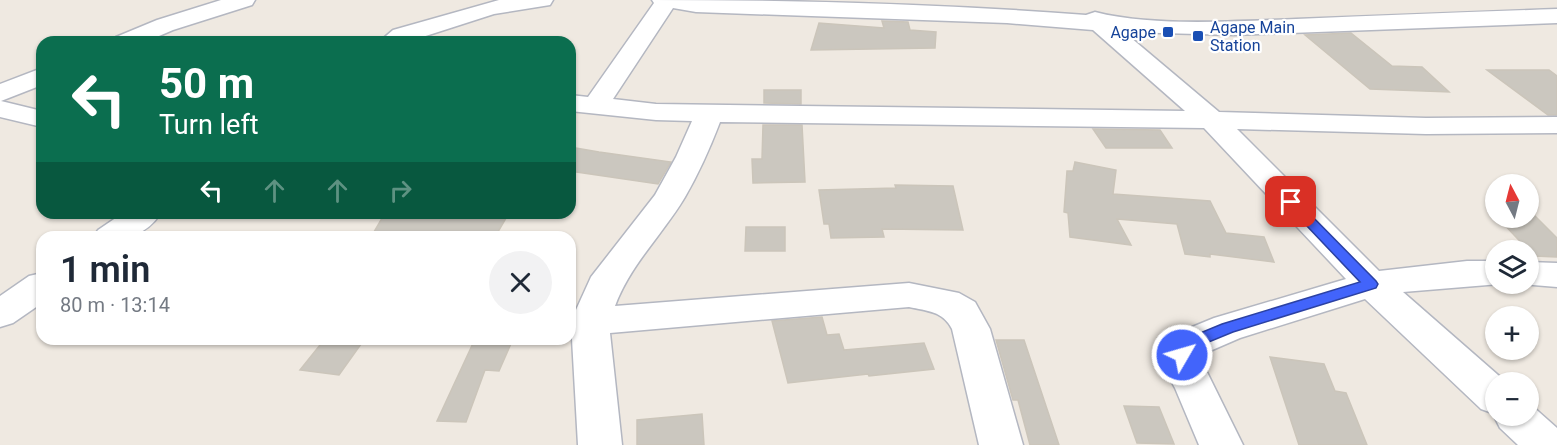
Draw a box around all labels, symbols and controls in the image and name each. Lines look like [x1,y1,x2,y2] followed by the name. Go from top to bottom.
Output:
[1210,18,1295,55] place label: Agape Main Station
[1110,23,1156,42] place label: Agape
[1161,25,1175,39] marker: Agape
[1191,29,1205,43] marker: Agape Main Station
[159,59,254,108] text: 50 m
[60,60,138,138] icon: left
[159,109,259,141] text: Turn left
[195,174,228,207] icon: left
[258,174,291,207] icon: ahead
[321,174,354,207] icon: ahead
[384,174,417,207] icon: right
[1485,174,1539,228] north arrow
[1485,174,1539,426] map controls
[1265,176,1316,227] pin
[1274,185,1307,218] icon: arrive
[1485,240,1539,294] button: layers
[60,249,150,291] text: 1 min
[489,251,552,314] button: close
[60,293,170,317] text: 80 m · 13:14
[1485,306,1539,360] button: +
[1150,323,1214,387] position arrow
[1485,372,1539,426] button: −

